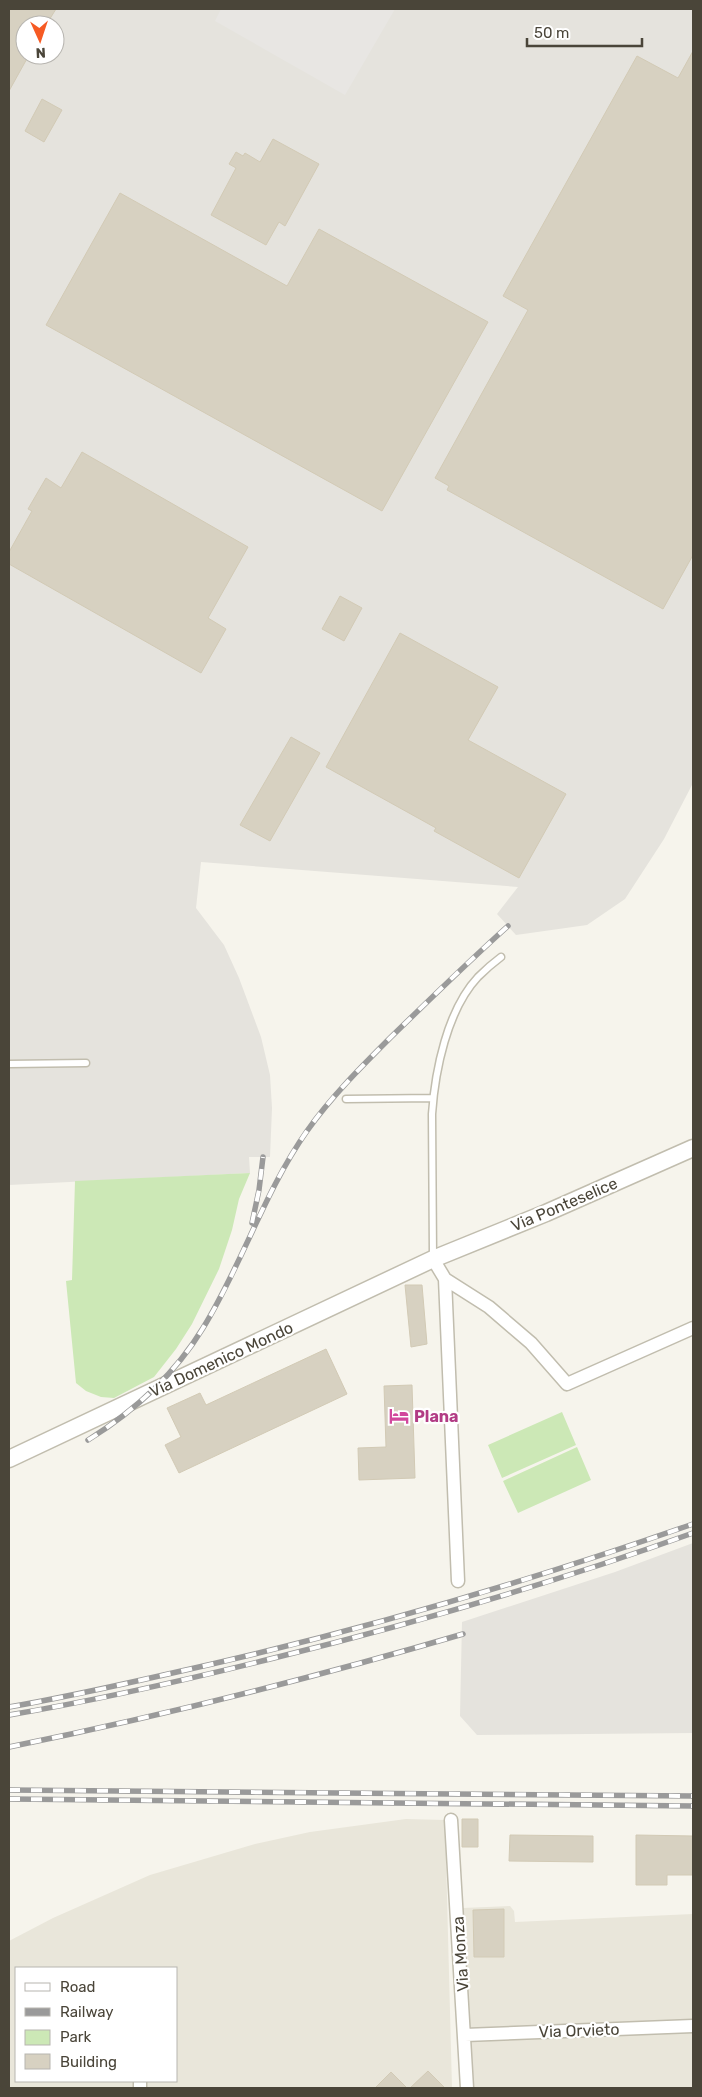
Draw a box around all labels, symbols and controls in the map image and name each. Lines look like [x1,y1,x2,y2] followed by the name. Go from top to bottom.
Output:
[15,15,65,65] north arrow
[527,15,642,47] scale bar
[534,24,569,42] text: 50 m
[35,44,46,61] text: N
[508,1173,620,1235] street label: Via Ponteselice
[146,1318,296,1401] street label: Via Domenico Mondo
[388,1405,410,1427] hotel icon: Plana
[414,1407,459,1426] place label: Plana
[448,1916,473,1992] street label: Via Monza
[15,1967,178,2082] legend
[60,1978,96,1996] text: Road
[60,2003,114,2021] text: Railway
[538,2020,620,2041] street label: Via Orvieto
[60,2028,91,2046] text: Park
[60,2053,117,2071] text: Building

